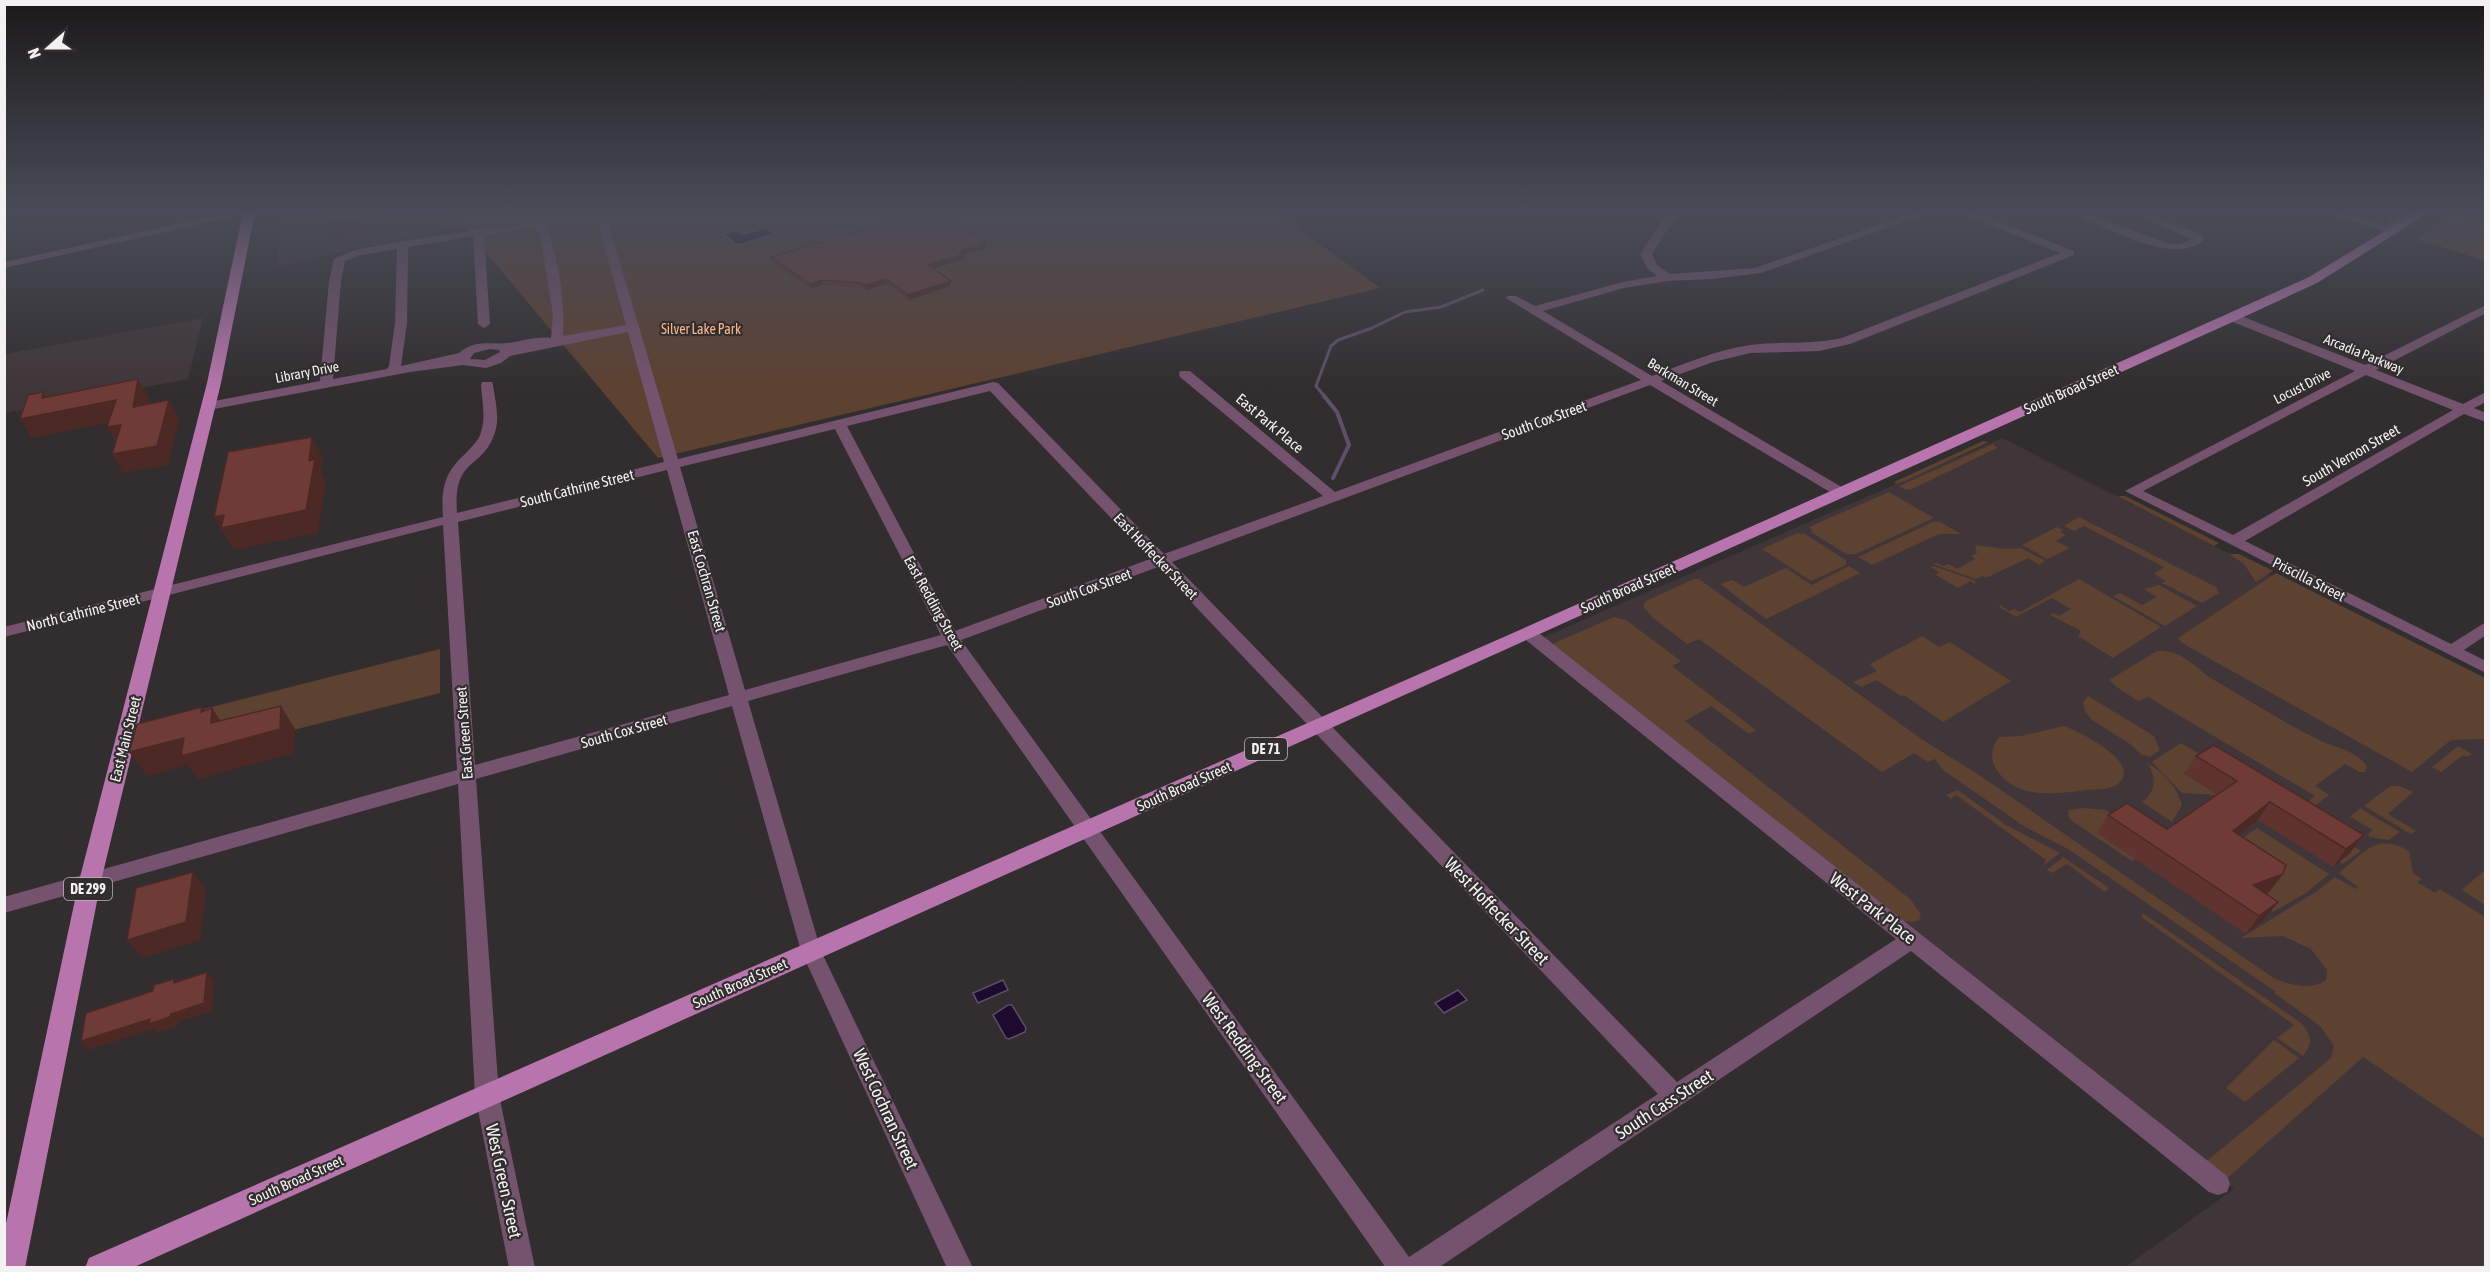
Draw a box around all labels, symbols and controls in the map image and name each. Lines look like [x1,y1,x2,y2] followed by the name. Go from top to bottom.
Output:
[18,18,78,78] north arrow
[24,46,44,61] text: N
[661,321,741,337] park label: Silver Lake Park
[2322,331,2407,377] street label: Arcadia Parkway
[1645,355,1721,409] street label: Berkman Street
[274,358,340,386] street label: Library Drive
[2021,361,2121,417] street label: South Broad Street
[2271,365,2333,407] street label: Locust Drive
[1233,390,1307,456] street label: East Park Place
[1499,397,1589,443] street label: South Cox Street
[2300,420,2402,490] street label: South Vernon Street
[518,466,636,510] street label: South Cathrine Street
[1110,509,1202,603] street label: East Hoffecker Street
[684,528,730,634] street label: East Cochran Street
[901,553,967,653] street label: East Redding Street
[2270,553,2348,605] street label: Priscilla Street
[1578,560,1678,616] street label: South Broad Street
[1044,565,1134,611] street label: South Cox Street
[25,590,141,634] street label: North Cathrine Street
[452,686,476,780] street label: East Green Street
[106,694,144,784] street label: East Main Street
[579,711,669,751] street label: South Cox Street
[1245,738,1287,760] road number: DE 71
[1134,758,1234,814] street label: South Broad Street
[1440,853,1554,969] street label: West Hoffecker Street
[1826,868,1920,948] street label: West Park Place
[64,878,112,900] road number: DE 299
[690,955,790,1011] street label: South Broad Street
[1198,989,1292,1107] street label: West Redding Street
[849,1045,923,1173] street label: West Cochran Street
[1611,1065,1717,1143] street label: South Cass Street
[482,1122,526,1240] street label: West Green Street
[246,1152,346,1208] street label: South Broad Street

